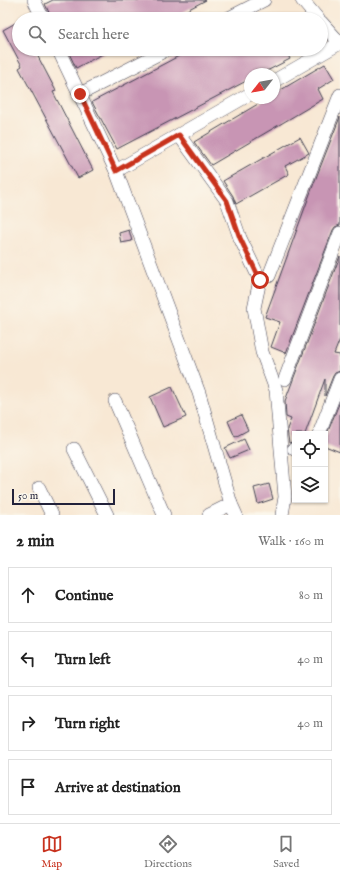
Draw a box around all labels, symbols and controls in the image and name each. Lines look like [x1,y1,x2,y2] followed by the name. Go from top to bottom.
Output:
[12,12,328,56] search box
[26,23,48,45] icon: search
[58,25,129,44] text: Search here
[244,68,280,104] north arrow
[71,85,89,103] route end
[251,271,269,289] route start
[292,431,328,503] map controls
[292,431,328,467] button: locate
[292,467,328,503] button: layers
[12,487,115,506] scale bar
[18,489,38,503] text: 50 m
[16,531,54,552] text: 2 min
[258,533,324,550] text: Walk · 160 m
[17,584,39,606] icon: ahead
[55,586,113,605] text: Continue
[299,587,323,604] text: 80 m
[17,648,39,670] icon: left
[55,650,111,669] text: Turn left
[297,651,323,668] text: 40 m
[17,712,39,734] icon: right
[55,714,120,733] text: Turn right
[297,715,323,732] text: 40 m
[17,776,39,798] icon: arrive
[55,778,181,797] text: Arrive at destination
[41,833,63,871] tab: Map
[144,833,192,871] tab: Directions
[273,833,299,871] tab: Saved

